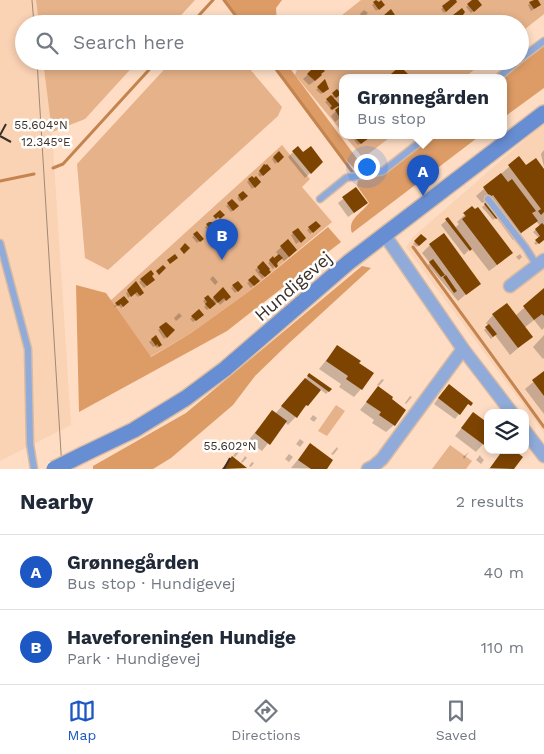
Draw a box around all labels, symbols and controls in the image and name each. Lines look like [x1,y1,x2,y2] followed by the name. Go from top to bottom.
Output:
[15,15,529,70] search box
[33,29,61,57] icon: search
[73,31,184,54] text: Search here
[339,74,507,139] popup
[357,86,489,109] text: Grønnegården
[357,109,426,128] text: Bus stop
[14,118,68,132] text: 55.604°N
[21,135,71,149] text: 12.345°E
[354,154,380,180] your location
[407,155,439,196] pin: A
[206,219,238,260] pin: B
[250,247,336,325] street label: Hundigevej
[484,409,529,454] map controls
[484,409,529,454] button: layers
[203,439,257,453] text: 55.602°N
[20,489,93,514] text: Nearby
[456,492,524,511] text: 2 results
[67,551,199,574] text: Grønnegården
[31,563,41,582] text: A
[484,563,524,582] text: 40 m
[67,574,236,593] text: Bus stop · Hundigevej
[67,626,296,649] text: Haveforeningen Hundige
[31,638,41,657] text: B
[481,638,524,657] text: 110 m
[67,649,201,668] text: Park · Hundigevej
[68,697,96,743] tab: Map
[231,697,301,743] tab: Directions
[436,697,476,743] tab: Saved

